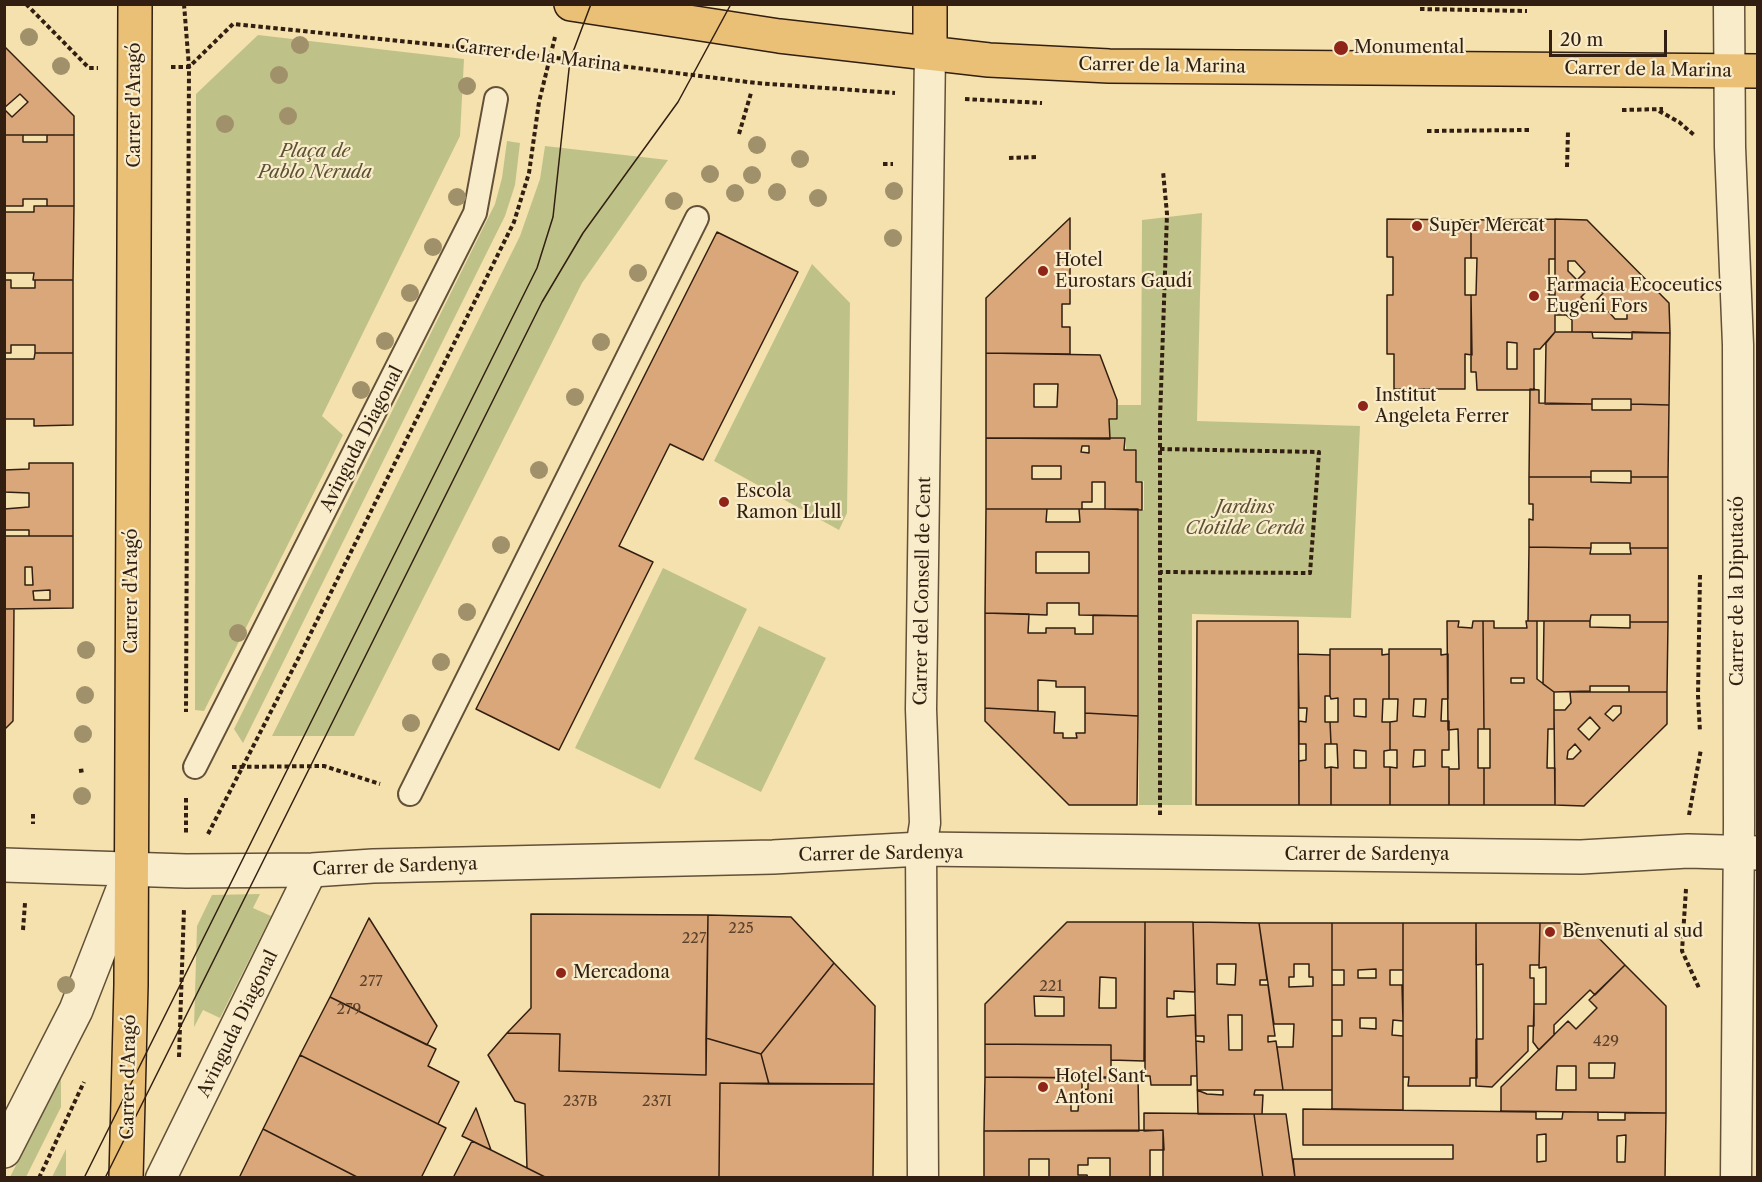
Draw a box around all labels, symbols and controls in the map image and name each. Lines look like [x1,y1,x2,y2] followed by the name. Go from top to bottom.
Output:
[1552,18,1670,56] scale bar
[1560,29,1603,51] text: 20 m
[454,35,622,77] street label: Carrer de la Marina
[1354,37,1464,59] place label: Monumental
[1332,39,1350,57] marker: Monumental
[124,42,146,168] street label: Carrer d'Aragó
[1078,54,1246,78] street label: Carrer de la Marina
[1564,58,1732,82] street label: Carrer de la Marina
[258,141,372,184] park label: Plaça de Pablo Neruda
[1429,215,1545,237] place label: Super Mercat
[1410,219,1424,233] marker: Super Mercat
[1055,250,1192,292] place label: Hotel Eurostars Gaudí
[1036,264,1050,278] marker: Hotel Eurostars Gaudí
[1546,275,1722,318] place label: Farmacia Ecoceutics Eugeni Fors
[1527,289,1541,303] marker: Farmacia Ecoceutics Eugeni Fors
[316,363,408,515] street label: Avinguda Diagonal
[1375,385,1509,428] place label: Institut Angeleta Ferrer
[1356,399,1370,413] marker: Institut Angeleta Ferrer
[910,476,936,706] street label: Carrer del Consell de Cent
[736,481,841,524] place label: Escola Ramon Llull
[717,495,731,509] marker: Escola Ramon Llull
[1727,496,1749,686] street label: Carrer de la Diputació
[1185,497,1305,540] park label: Jardins Clotilde Cerdà
[121,528,143,654] street label: Carrer d'Aragó
[798,842,964,866] street label: Carrer de Sardenya
[1284,844,1450,866] street label: Carrer de Sardenya
[312,853,478,881] street label: Carrer de Sardenya
[728,920,754,938] house number: 225
[1562,921,1703,943] place label: Benvenuti al sud
[1543,925,1557,939] marker: Benvenuti al sud
[682,930,706,948] house number: 227
[193,947,283,1101] street label: Avinguda Diagonal
[573,962,670,984] place label: Mercadona
[554,966,568,980] marker: Mercadona
[359,973,383,991] house number: 277
[1039,978,1063,996] house number: 221
[337,1001,361,1019] house number: 279
[117,1014,141,1140] street label: Carrer d'Aragó
[1593,1033,1619,1051] house number: 429
[1055,1066,1145,1108] place label: Hotel Sant Antoni
[1036,1080,1050,1094] marker: Hotel Sant Antoni
[563,1093,597,1111] house number: 237B
[642,1093,672,1111] house number: 237I

